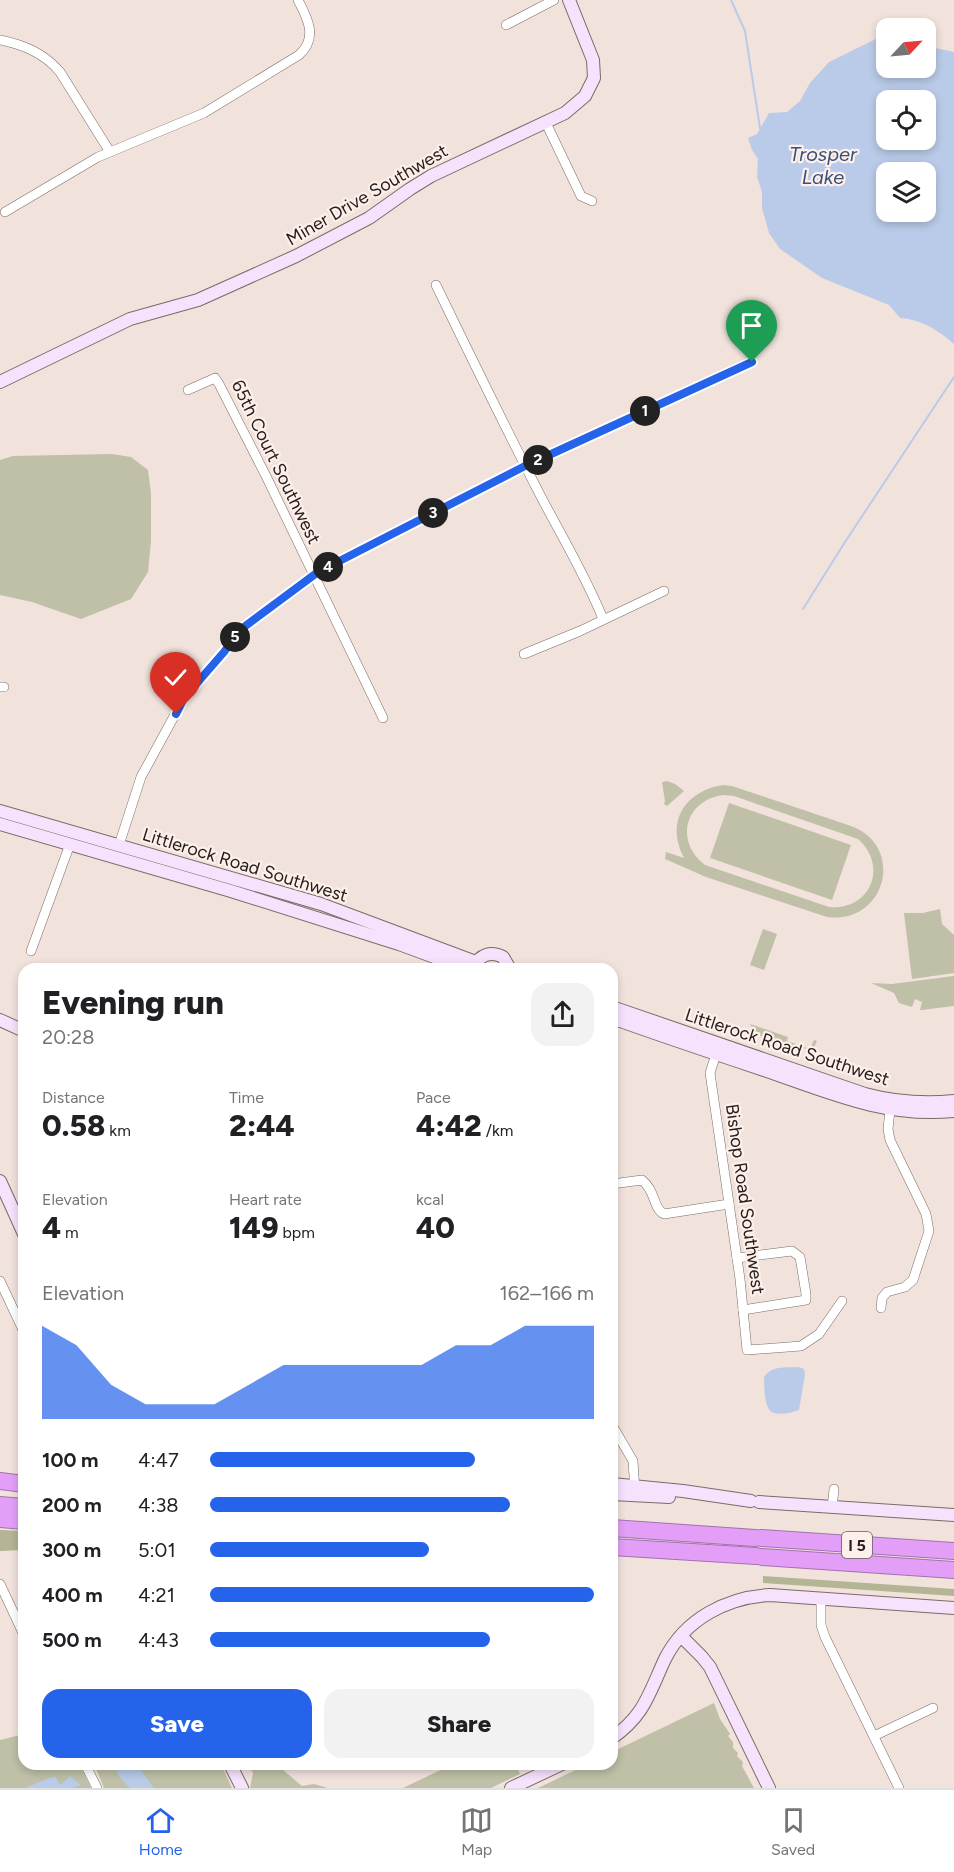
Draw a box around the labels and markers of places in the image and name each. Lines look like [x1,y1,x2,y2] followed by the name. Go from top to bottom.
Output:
[726,300,777,362] pin
[630,396,660,426] pin: 1
[523,445,553,475] pin: 2
[418,498,448,528] pin: 3
[313,552,343,582] pin: 4
[220,622,250,652] pin: 5
[150,652,201,714] pin

